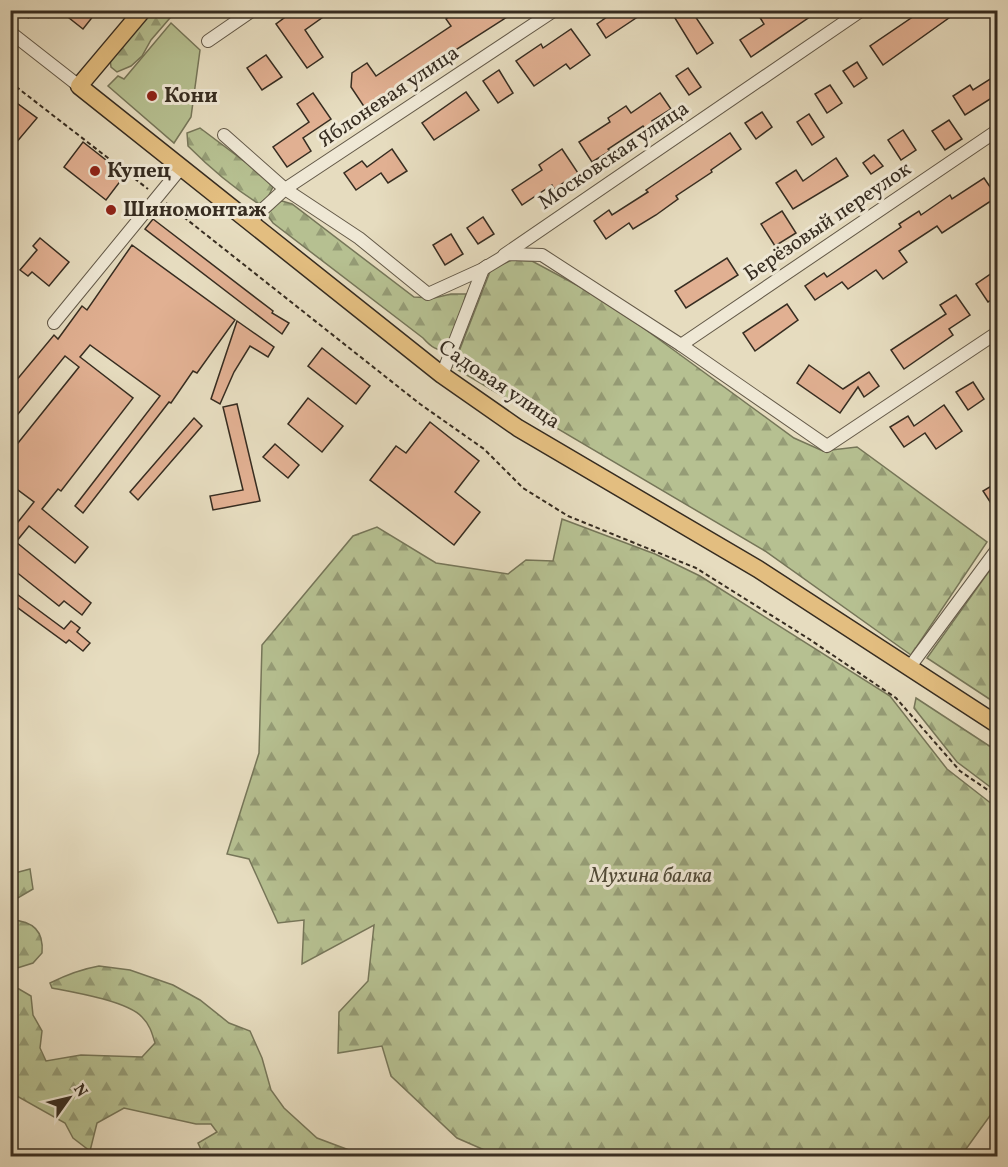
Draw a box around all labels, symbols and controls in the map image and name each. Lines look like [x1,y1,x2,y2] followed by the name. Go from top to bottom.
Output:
[313,39,465,155] street label: Яблоневая улица
[164,82,218,111] place label: Кони
[145,89,159,103] marker: Кони
[533,95,695,217] street label: Московская улица
[739,155,917,289] street label: Берёзовый переулок
[107,157,171,186] place label: Купец
[88,164,102,178] marker: Купец
[123,196,267,225] place label: Шиномонтаж
[104,203,118,217] marker: Шиномонтаж
[432,333,566,437] street label: Садовая улица
[589,862,712,891] park label: Мухина балка
[39,1068,99,1128] north arrow
[67,1080,92,1102] text: N

